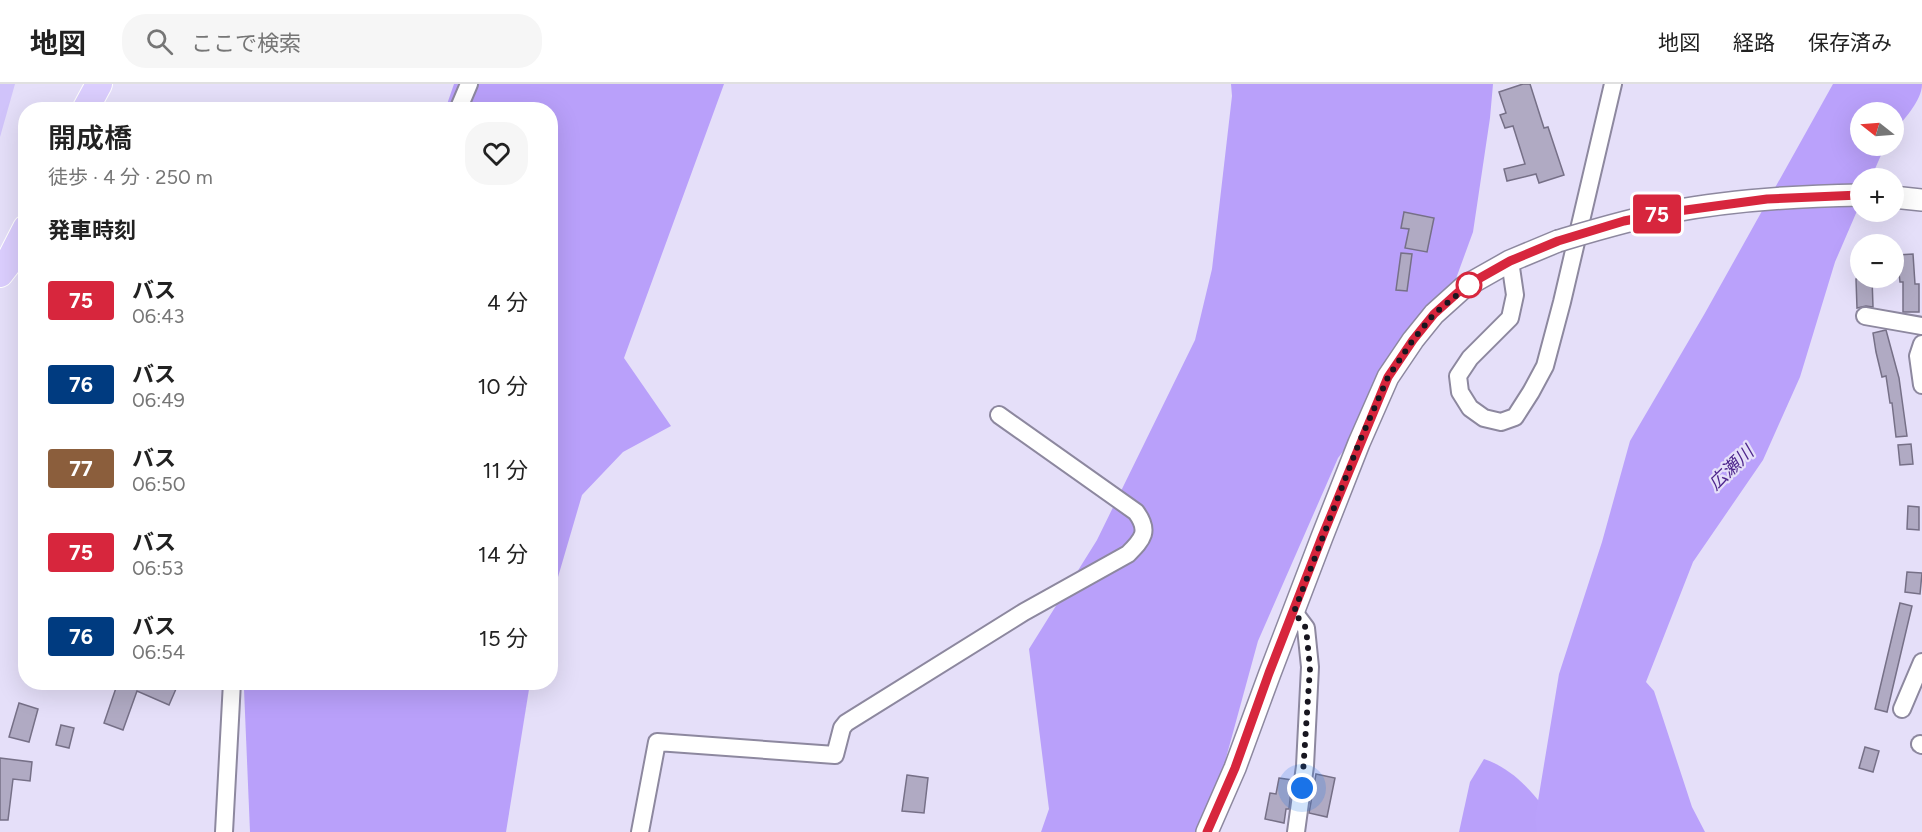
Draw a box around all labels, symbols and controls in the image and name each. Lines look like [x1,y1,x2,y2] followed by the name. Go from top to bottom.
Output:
[122,14,542,68] search box
[143,25,176,58] icon: search
[30,26,86,60] text: 地図
[191,30,301,57] text: ここで検索
[1658,30,1700,55] text: 地図
[1733,30,1775,55] text: 経路
[1808,30,1892,55] text: 保存済み
[1850,102,1904,156] north arrow
[1850,102,1904,288] map controls
[48,121,132,155] text: 開成橋
[465,122,528,185] button: heart
[48,165,213,189] text: 徒歩 · 4 分 · 250 m
[1850,168,1904,222] button: +
[1630,194,1684,234] line badge: 75
[1645,202,1669,227] text: 75
[48,217,136,244] text: 発車時刻
[1850,234,1904,288] button: −
[1456,272,1482,298] unlabelled marker
[132,277,176,304] text: バス
[69,288,93,313] text: 75
[487,289,528,316] text: 4 分
[132,304,185,328] text: 06:43
[132,361,176,388] text: バス
[69,372,93,397] text: 76
[477,373,528,400] text: 10 分
[132,388,185,412] text: 06:49
[1704,440,1760,495] water label: 広瀬川
[132,445,176,472] text: バス
[69,456,93,481] text: 77
[482,457,528,484] text: 11 分
[132,472,186,496] text: 06:50
[132,529,176,556] text: バス
[69,540,93,565] text: 75
[478,541,528,568] text: 14 分
[132,556,184,580] text: 06:53
[132,613,176,640] text: バス
[69,624,93,649] text: 76
[479,625,528,652] text: 15 分
[132,640,185,664] text: 06:54
[1287,773,1317,803] your location

